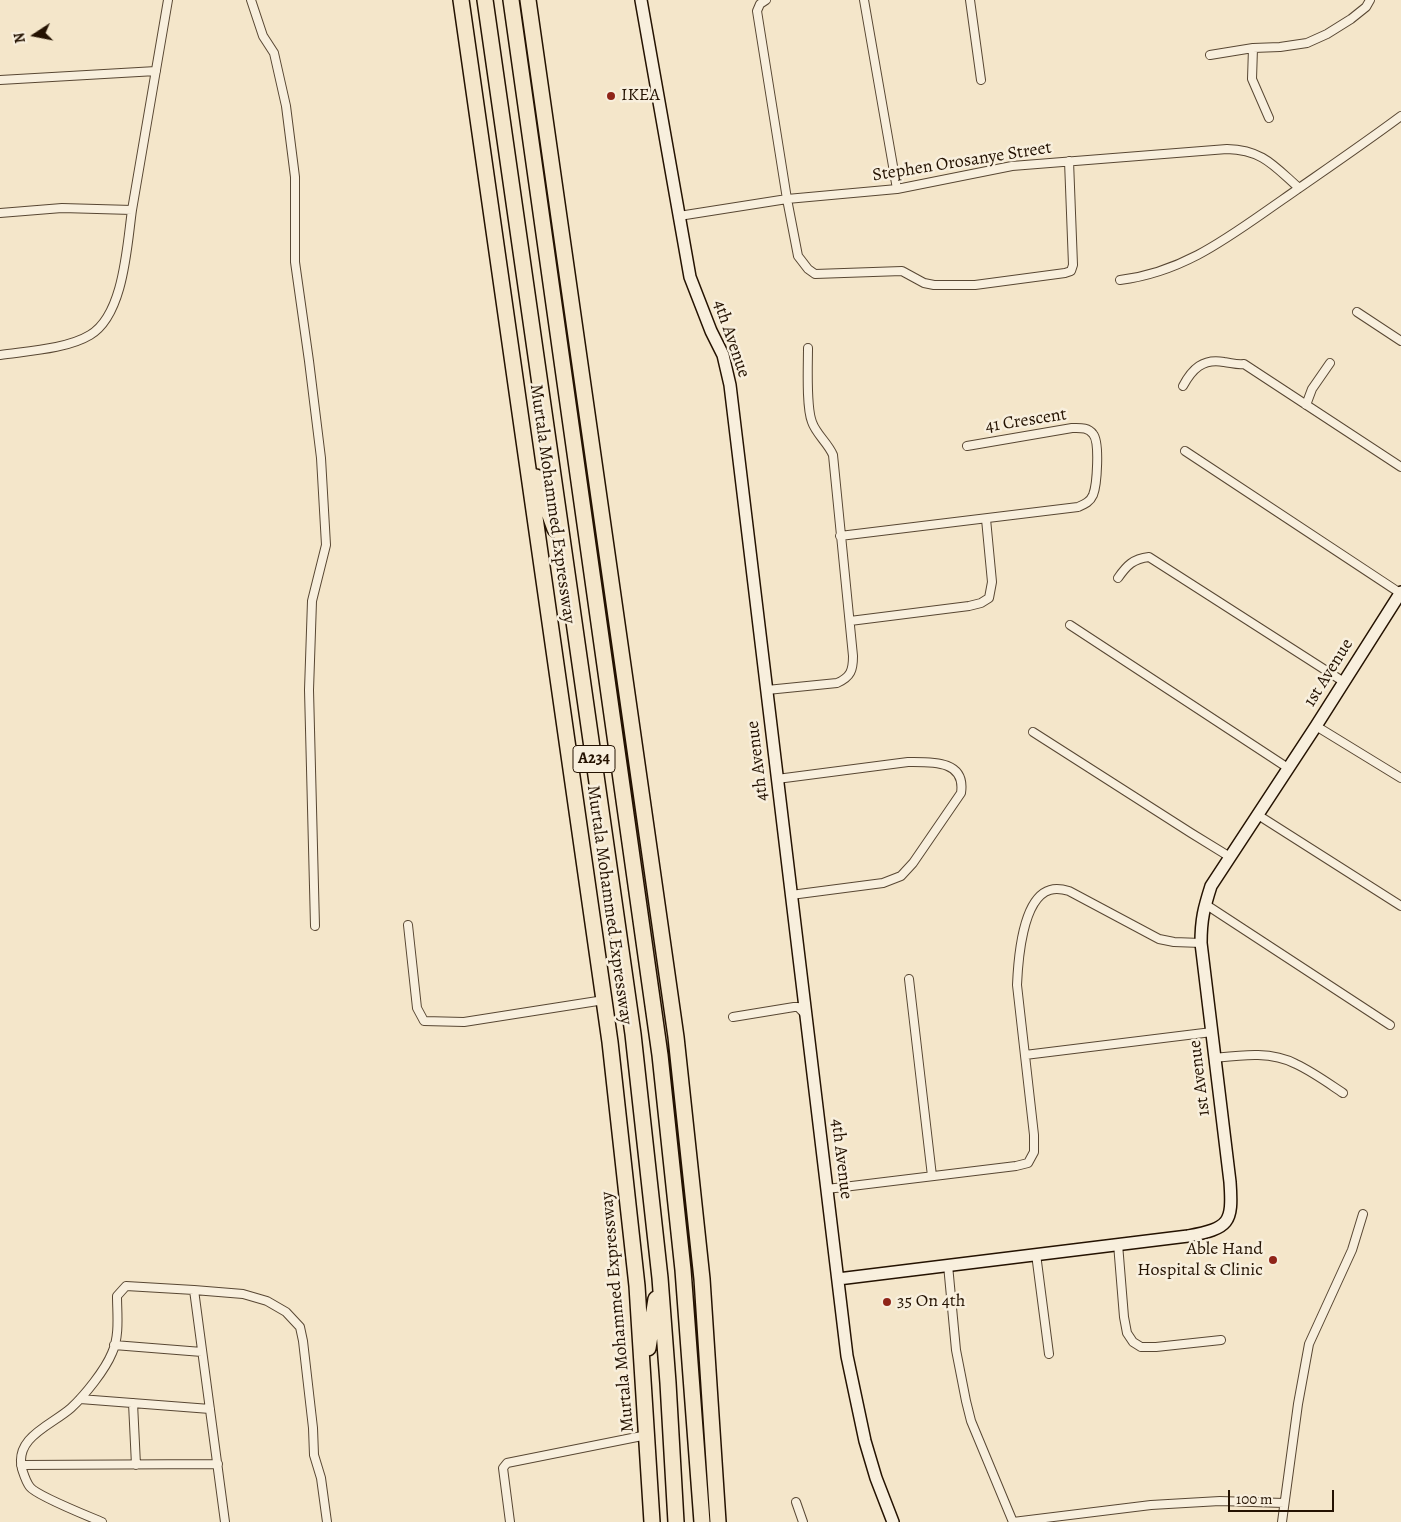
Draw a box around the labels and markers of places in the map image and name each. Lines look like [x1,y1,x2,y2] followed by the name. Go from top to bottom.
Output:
[621,85,660,107] place label: IKEA
[605,90,617,102] marker: IKEA
[1137,1239,1263,1282] place label: Able Hand Hospital & Clinic
[1267,1254,1279,1266] marker: Able Hand Hospital & Clinic
[897,1291,965,1313] place label: 35 On 4th
[881,1296,893,1308] marker: 35 On 4th

